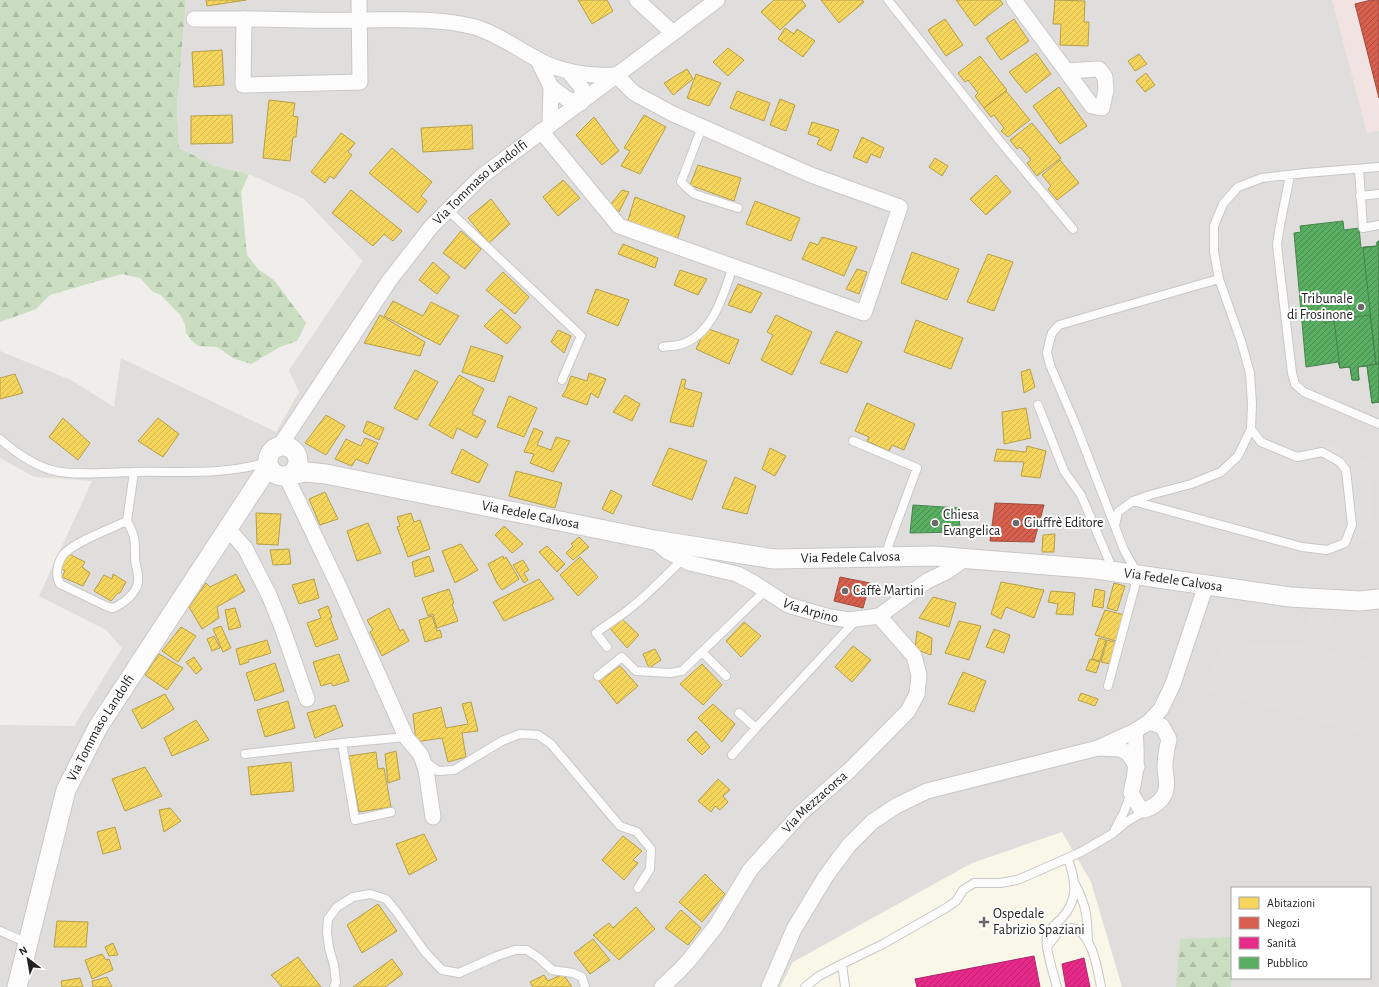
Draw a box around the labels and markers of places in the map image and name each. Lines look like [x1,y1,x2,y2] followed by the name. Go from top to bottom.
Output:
[1287,292,1353,322] place label: Tribunale di Frosinone
[1356,302,1366,312] marker: Tribunale di Frosinone
[943,508,1001,538] place label: Chiesa Evangelica
[1024,516,1104,530] place label: Giuffrè Editore
[930,518,940,528] marker: Chiesa Evangelica
[1011,518,1021,528] marker: Giuffrè Editore
[853,584,924,598] place label: Caffè Martini
[840,586,850,596] marker: Caffè Martini
[993,907,1085,937] place label: Ospedale Fabrizio Spaziani
[978,916,990,928] marker: Ospedale Fabrizio Spaziani

